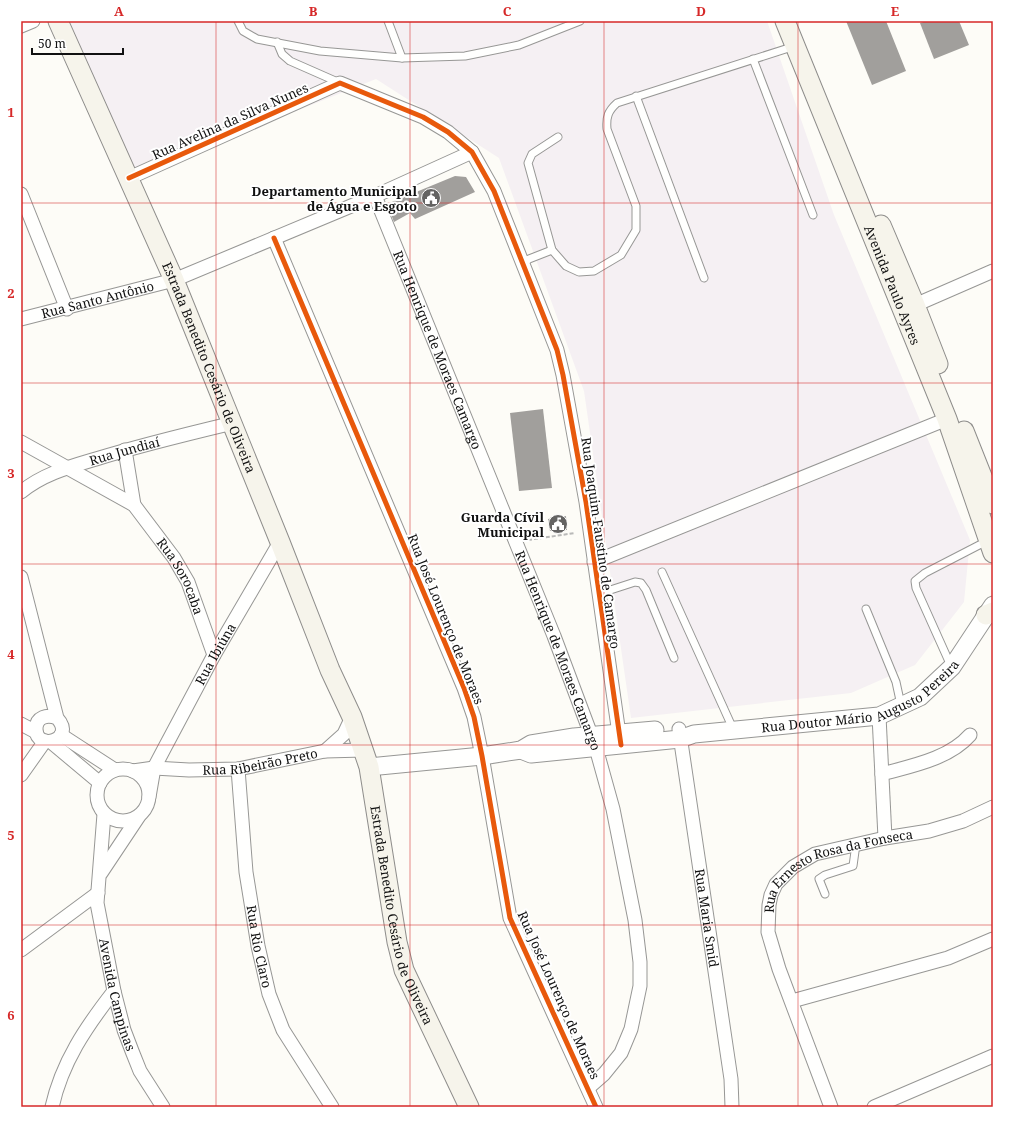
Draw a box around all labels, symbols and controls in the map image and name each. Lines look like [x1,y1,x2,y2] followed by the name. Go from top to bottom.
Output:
[114,2,124,20] text: A
[309,2,318,20] text: B
[503,2,512,20] text: C
[696,2,706,20] text: D
[891,2,900,20] text: E
[32,30,123,56] scale bar
[38,35,66,52] text: 50 m
[149,78,311,164] street label: Rua Avelina da Silva Nunes
[7,103,15,121] text: 1
[252,182,417,215] place label: Departamento Municipal de Água e Esgoto
[420,187,442,209] public building icon: Departamento Municipal de Água e Esgoto
[860,223,925,347] street label: Avenida Paulo Ayres
[389,248,486,452] street label: Rua Henrique de Moraes Camargo
[158,259,260,476] street label: Estrada Benedito Cesário de Oliveira
[39,276,156,322] street label: Rua Santo Antônio
[7,284,15,302] text: 2
[87,432,162,470] street label: Rua Jundiaí
[577,436,625,650] street label: Rua Joaquim Faustino de Camargo
[7,464,15,482] text: 3
[461,508,544,541] place label: Guarda Cívil Municipal
[547,513,569,535] public building icon: Guarda Cívil Municipal
[403,531,489,707] street label: Rua José Lourenço de Moraes
[153,534,208,617] street label: Rua Sorocaba
[511,548,605,753] street label: Rua Henrique de Moraes Camargo
[191,620,240,688] street label: Rua Ibiúna
[7,645,15,663] text: 4
[760,656,963,736] street label: Rua Doutor Mário Augusto Pereira
[202,744,319,779] street label: Rua Ribeirão Preto
[366,804,438,1028] street label: Estrada Benedito Cesário de Oliveira
[760,825,914,913] street label: Rua Ernesto Rosa da Fonseca
[7,826,15,844] text: 5
[691,867,723,969] street label: Rua Maria Smid
[243,904,276,990] street label: Rua Rio Claro
[514,908,604,1082] street label: Rua José Lourenço de Moraes
[95,937,140,1054] street label: Avenida Campinas
[7,1006,15,1024] text: 6

